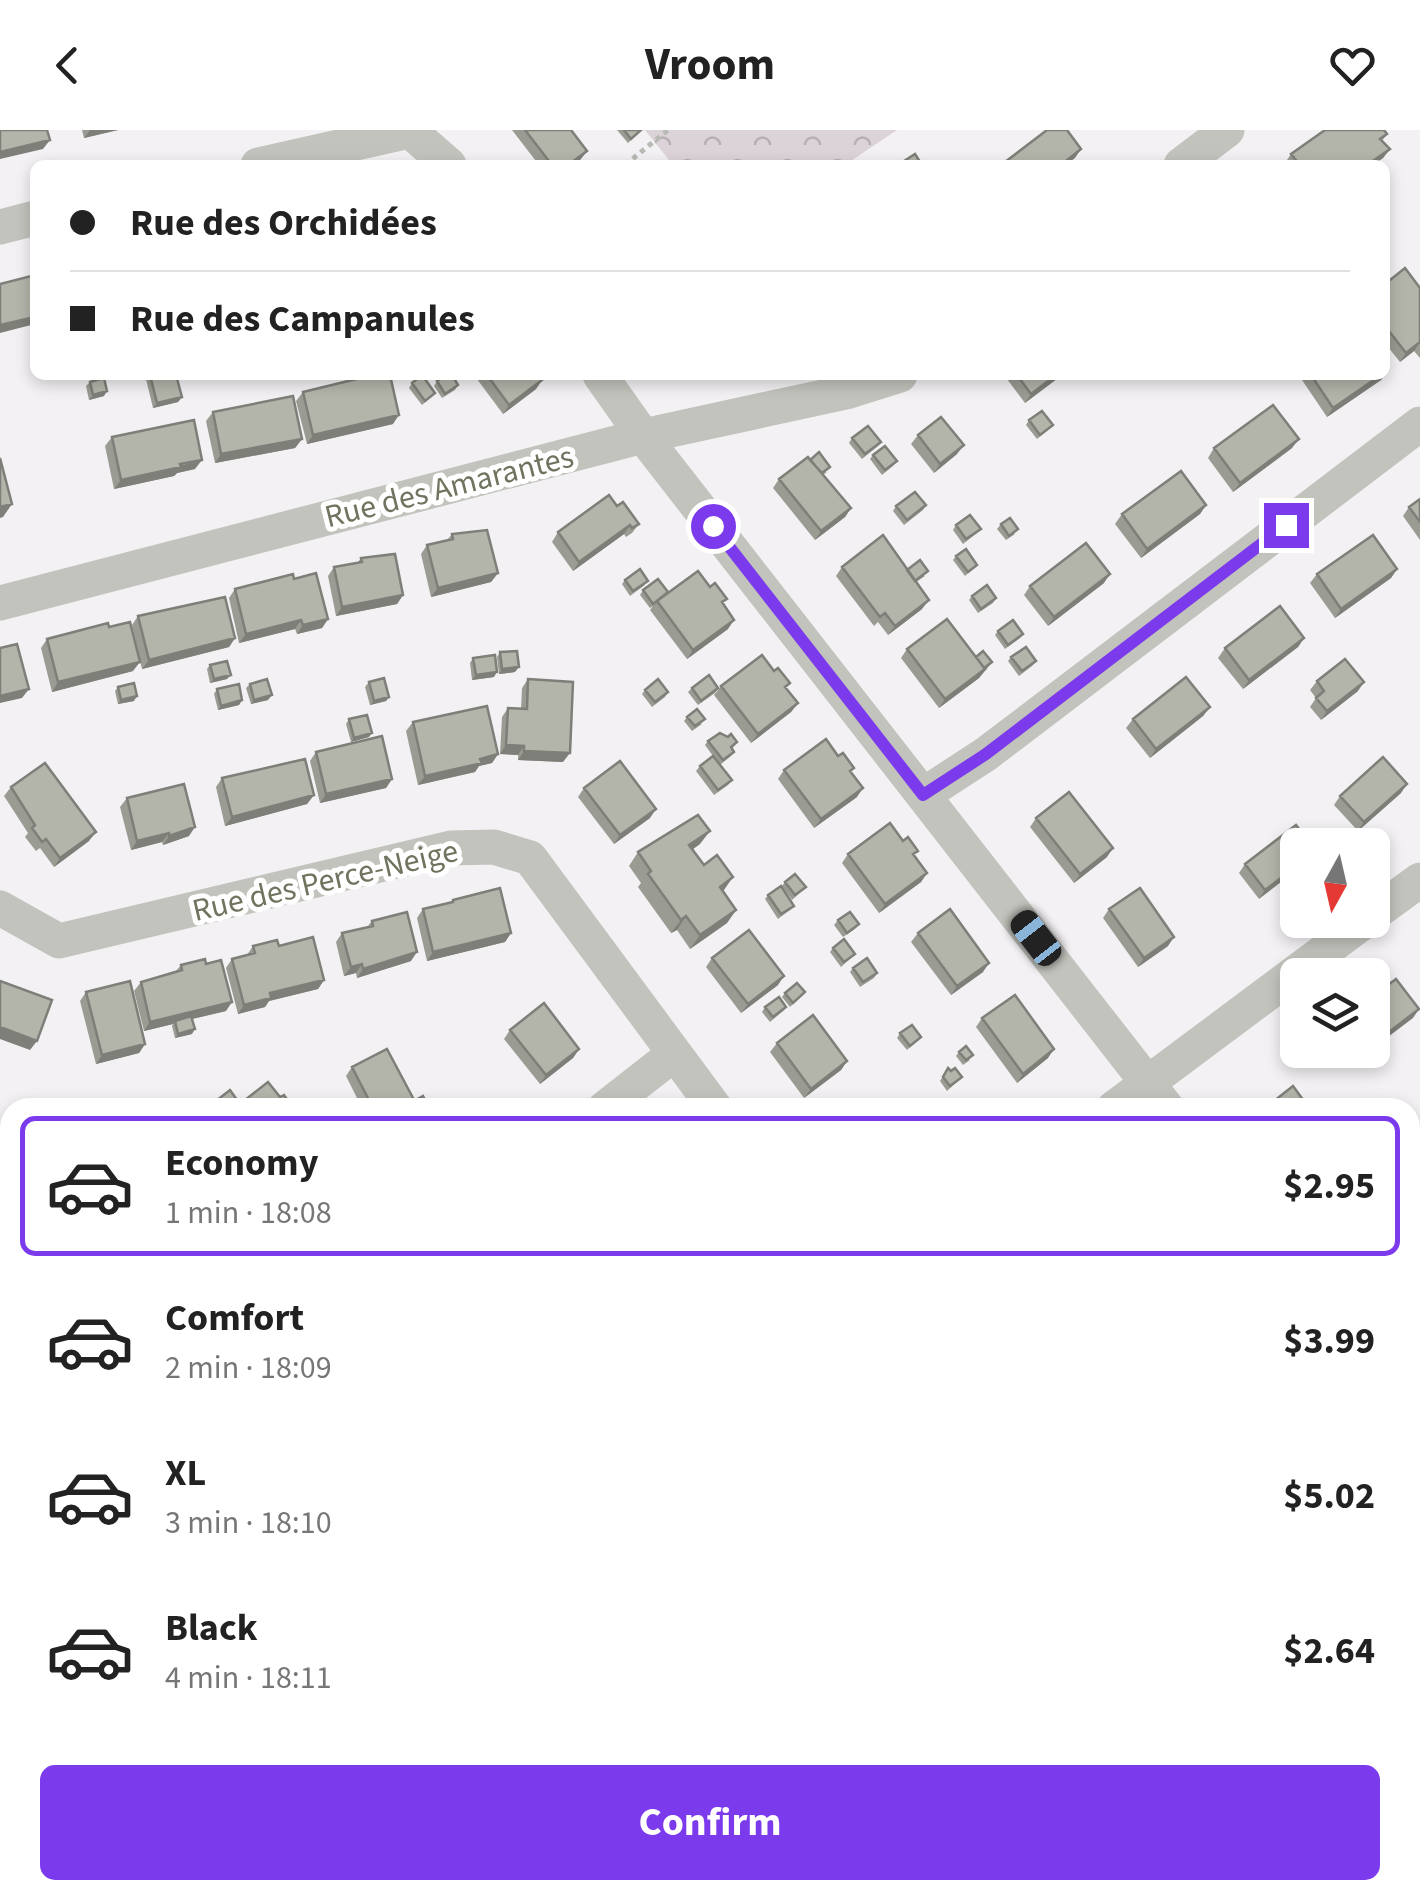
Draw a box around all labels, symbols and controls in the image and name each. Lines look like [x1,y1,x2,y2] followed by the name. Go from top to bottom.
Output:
[645,33,775,97] text: Vroom
[40,38,95,93] icon: back
[1325,38,1380,93] icon: heart
[130,196,437,250] text: Rue des Orchidées
[130,292,475,346] text: Rue des Campanules
[320,434,579,540] street label: Rue des Amarantes
[1264,503,1309,548] route end
[691,504,736,549] route start
[188,828,463,934] street label: Rue des Perce-Neige
[1280,828,1390,938] north arrow
[1280,828,1390,1068] map controls
[1006,905,1066,971] car
[1280,958,1390,1068] button: layers
[165,1136,318,1190] text: Economy
[45,1141,135,1231] icon: car
[1283,1159,1375,1213] text: $2.95
[165,1190,332,1236] text: 1 min · 18:08
[165,1291,304,1345] text: Comfort
[45,1296,135,1386] icon: car
[1283,1314,1375,1368] text: $3.99
[165,1345,332,1391] text: 2 min · 18:09
[165,1446,206,1500] text: XL
[45,1451,135,1541] icon: car
[1283,1469,1375,1523] text: $5.02
[165,1500,332,1546] text: 3 min · 18:10
[165,1601,258,1655] text: Black
[45,1606,135,1696] icon: car
[1283,1624,1375,1678] text: $2.64
[165,1655,332,1701] text: 4 min · 18:11
[40,1765,1380,1880] button: Confirm

